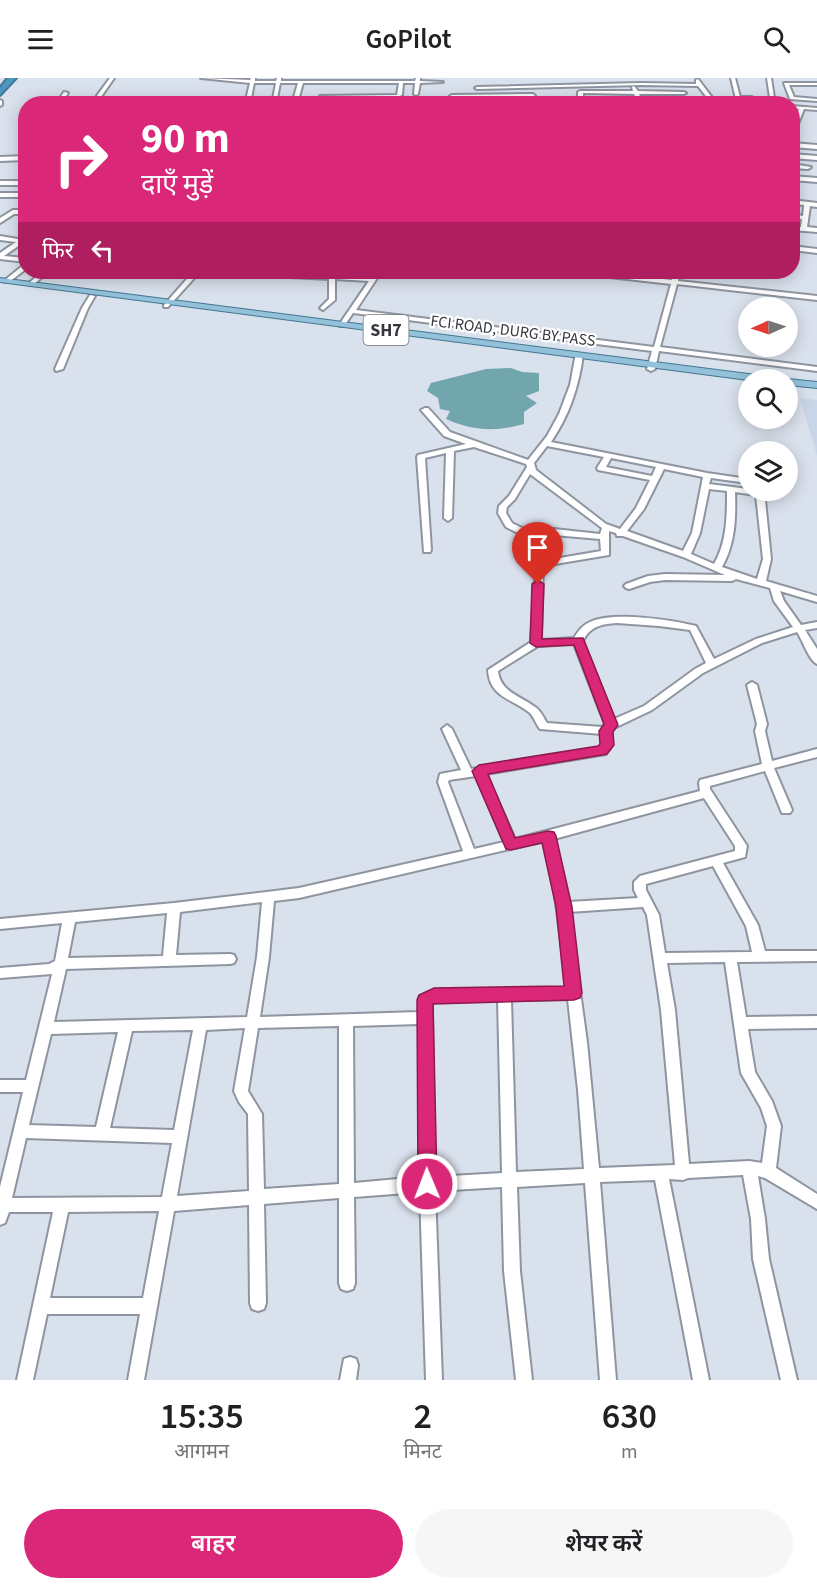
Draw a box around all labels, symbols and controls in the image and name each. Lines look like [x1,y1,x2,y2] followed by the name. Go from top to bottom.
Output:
[366,20,451,59] text: GoPilot
[24,23,57,56] icon: menu
[760,23,793,56] icon: search
[141,109,230,169] text: 90 m
[42,120,120,198] icon: right
[141,165,213,204] text: दाएँ मुड़ें
[86,234,119,267] icon: left
[42,235,74,267] text: फिर
[738,297,798,357] north arrow
[738,297,798,501] map controls
[429,310,597,352] street label: FCI ROAD, DURG BY PASS
[364,315,408,345] road number: SH7
[738,369,798,429] button: search
[738,441,798,501] button: layers
[512,522,563,584] pin
[521,531,554,564] icon: arrive
[395,1152,459,1216] position arrow
[160,1391,244,1442] text: 15:35
[413,1391,432,1442] text: 2
[602,1391,657,1442] text: 630
[174,1438,229,1466] text: आगमन
[404,1438,442,1466] text: मिनट
[621,1438,638,1466] text: m
[24,1509,403,1578] button: बाहर
[415,1509,793,1578] button: शेयर करें

